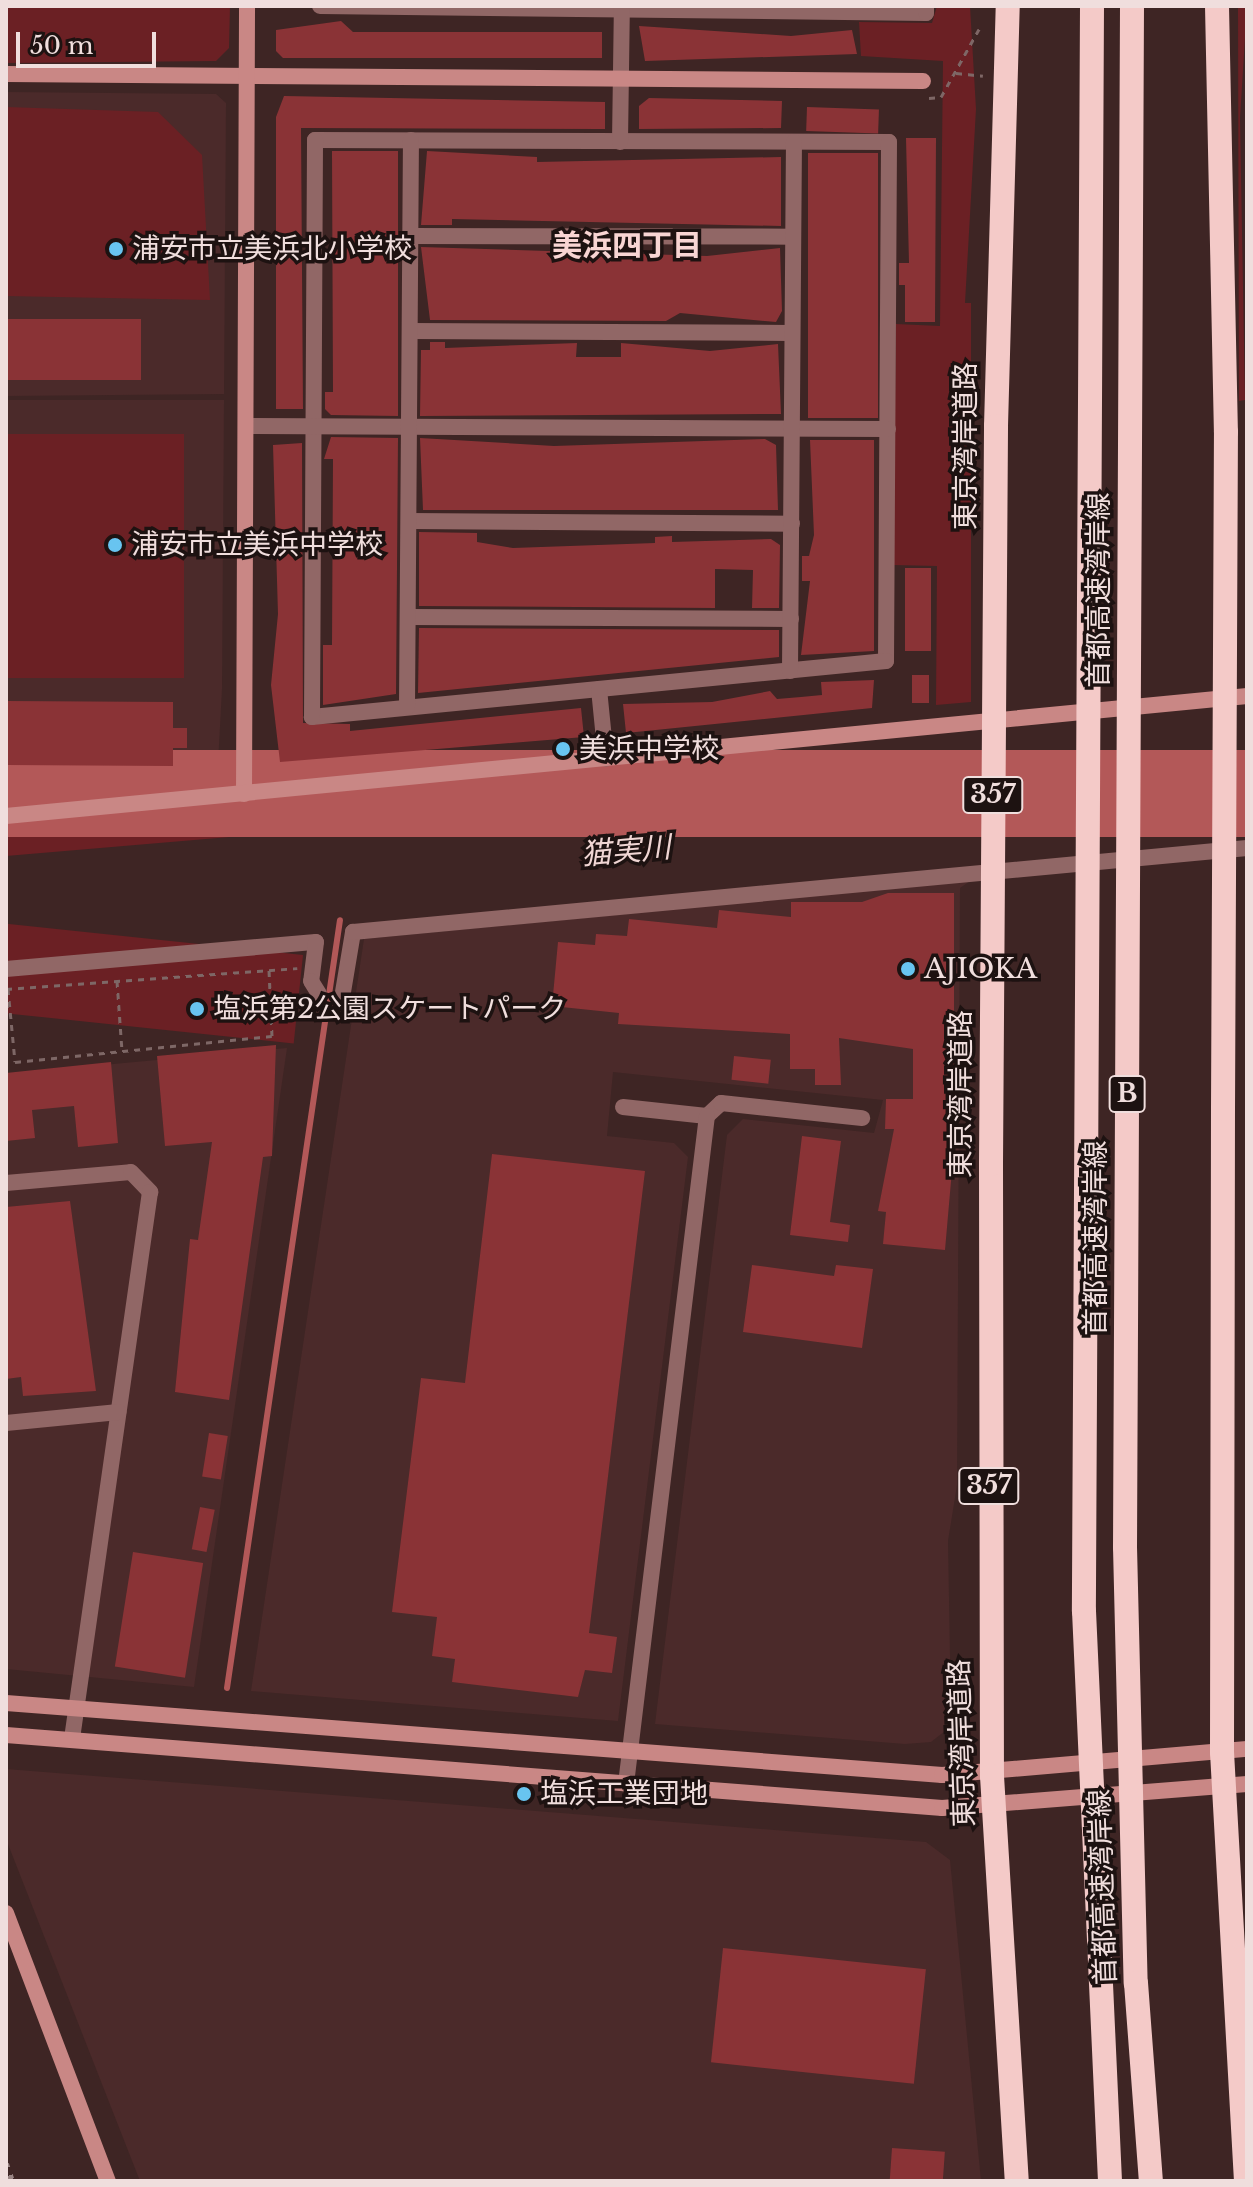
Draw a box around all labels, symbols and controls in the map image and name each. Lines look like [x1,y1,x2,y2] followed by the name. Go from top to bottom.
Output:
[20,16,160,66] scale bar
[30,31,93,60] text: 50 m
[552,228,702,264] district label: 美浜四丁目
[132,232,412,266] place label: 浦安市立美浜北小学校
[107,240,125,258] marker: 浦安市立美浜北小学校
[949,362,983,530] street label: 東京湾岸道路
[1082,492,1116,688] street label: 首都高速湾岸線
[131,528,383,562] place label: 浦安市立美浜中学校
[106,536,124,554] marker: 浦安市立美浜中学校
[579,732,719,766] place label: 美浜中学校
[554,740,572,758] marker: 美浜中学校
[961,773,1025,817] road number: 357
[580,829,672,873] water label: 猫実川
[924,952,1037,986] place label: AJIOKA
[899,960,917,978] marker: AJIOKA
[213,992,566,1026] place label: 塩浜第2公園スケートパーク
[188,1000,206,1018] marker: 塩浜第2公園スケートパーク
[944,1010,978,1178] street label: 東京湾岸道路
[1107,1072,1147,1116] road number: B
[1079,1140,1113,1336] street label: 首都高速湾岸線
[957,1464,1021,1508] road number: 357
[942,1658,982,1828] street label: 東京湾岸道路
[540,1777,708,1811] place label: 塩浜工業団地
[515,1785,533,1803] marker: 塩浜工業団地
[1083,1788,1123,1986] street label: 首都高速湾岸線

